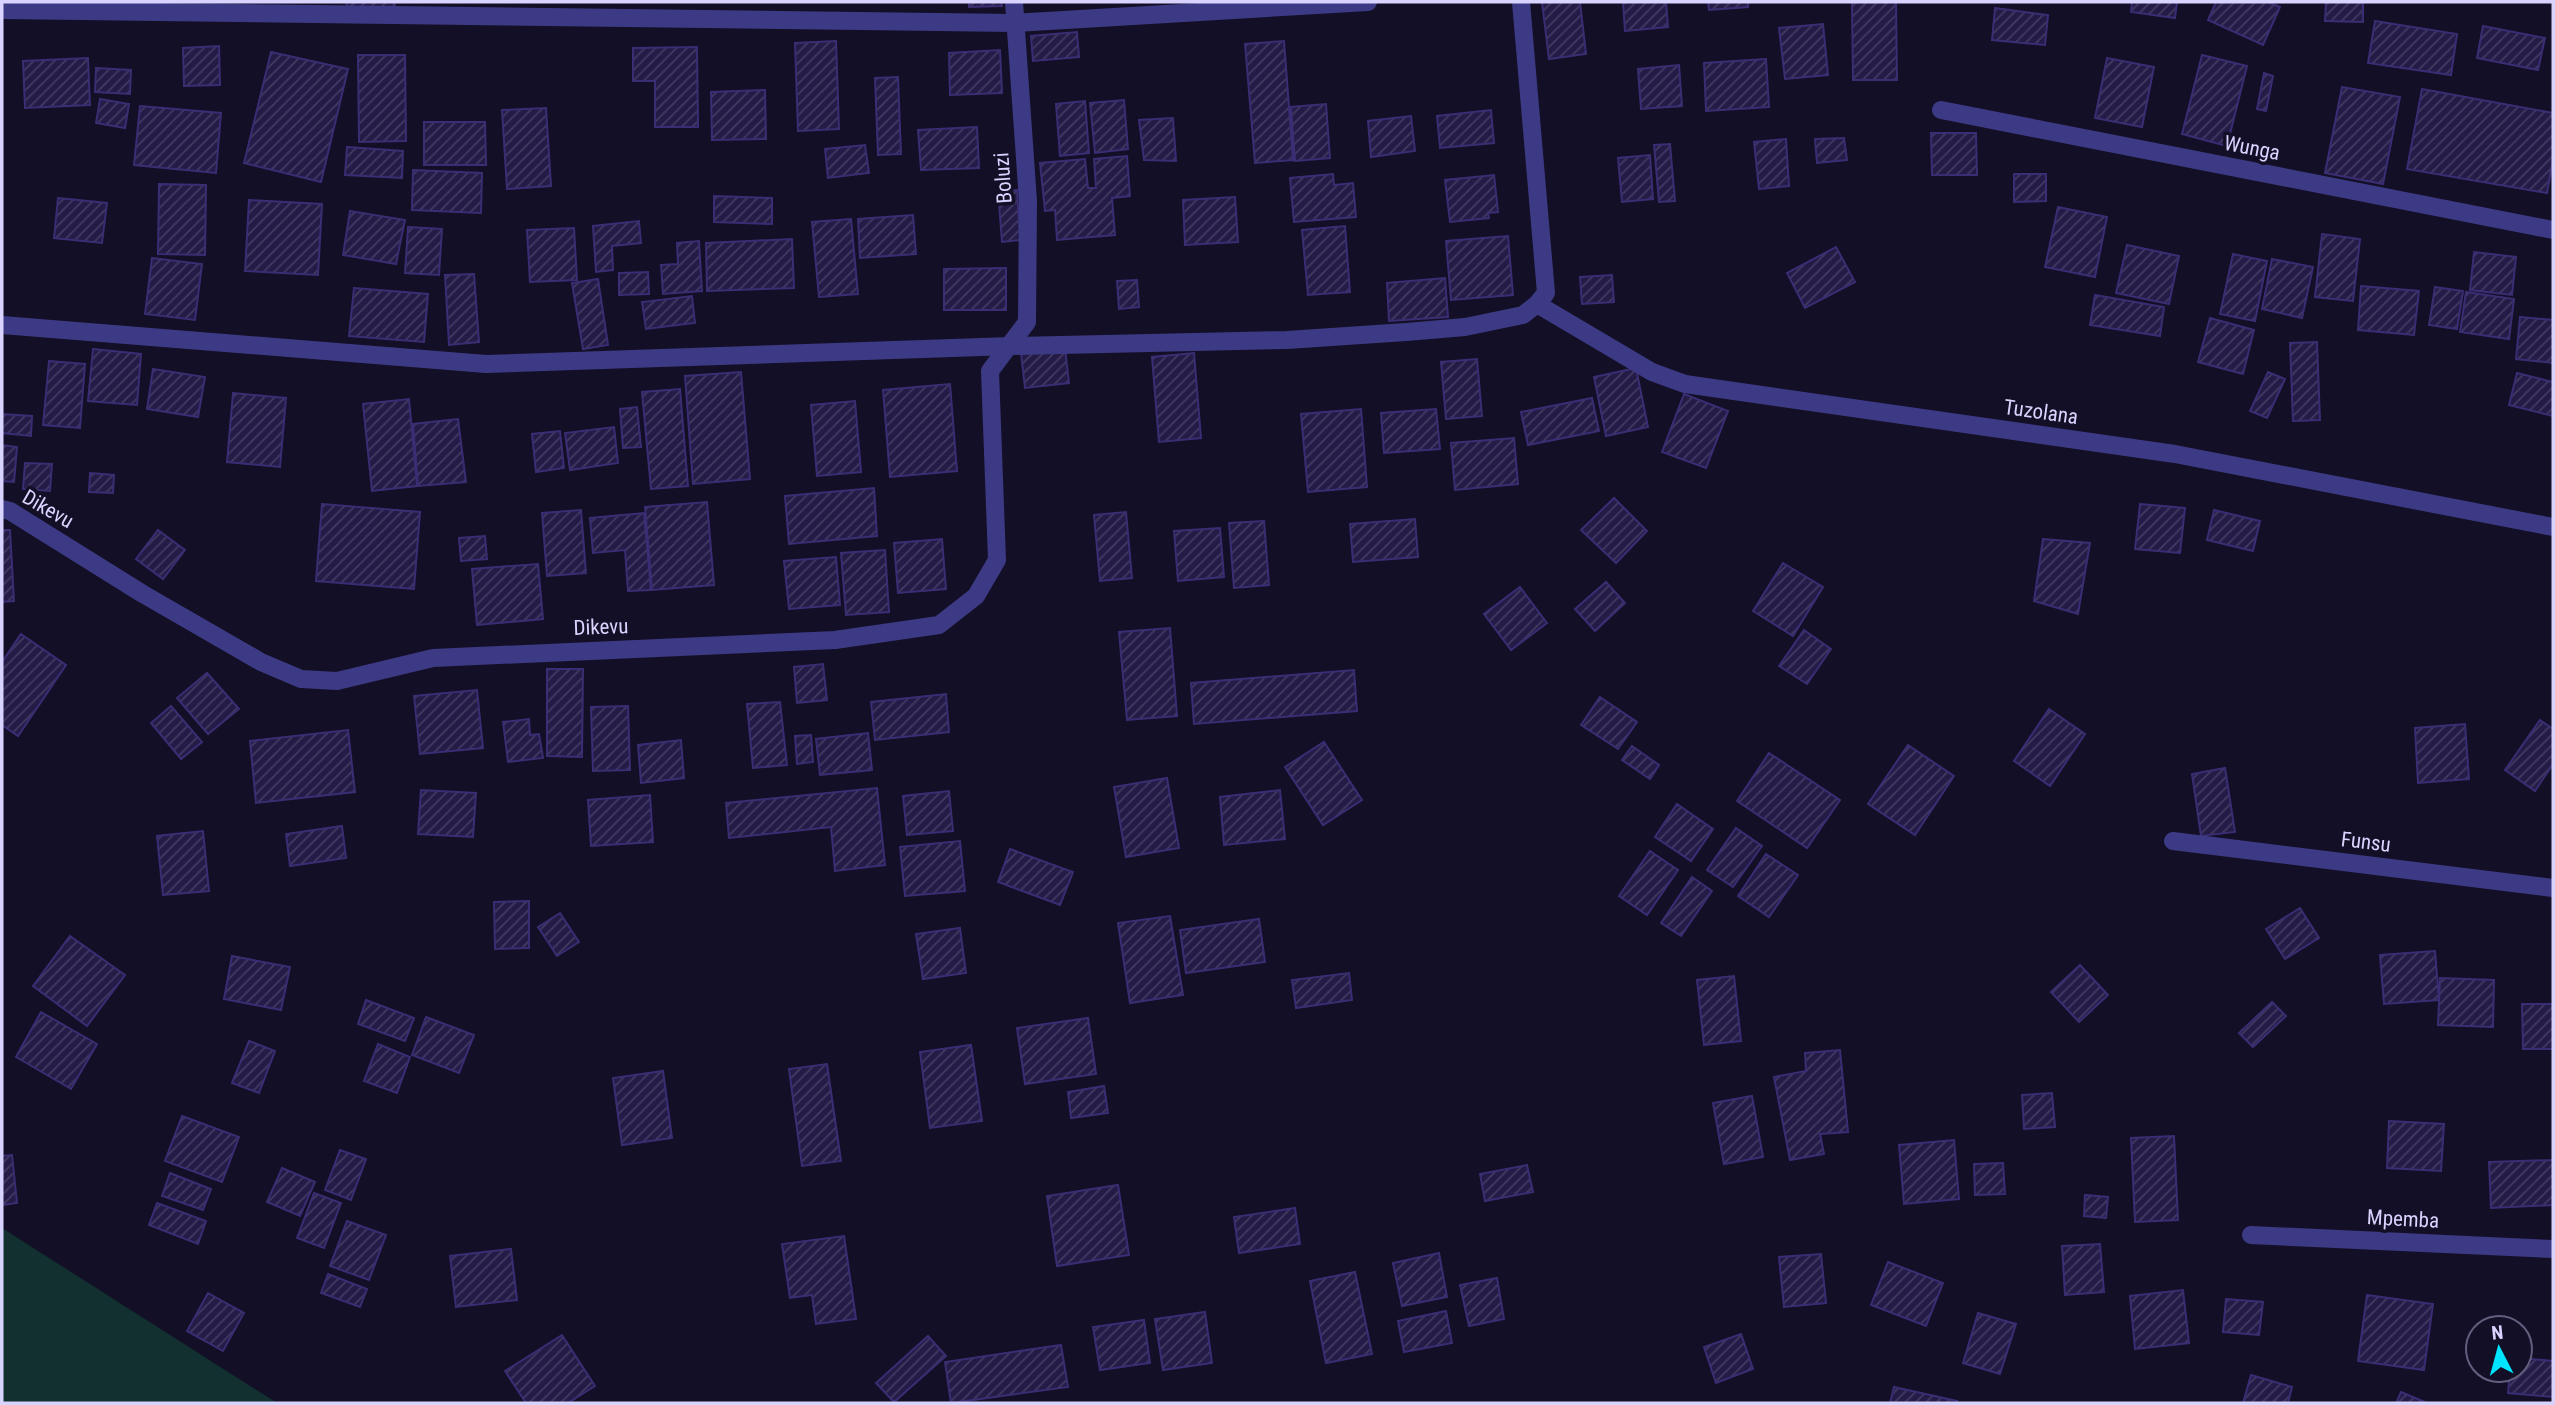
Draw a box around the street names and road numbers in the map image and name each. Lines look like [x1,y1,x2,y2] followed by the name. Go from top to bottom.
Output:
[2222,131,2282,165] street label: Wunga
[989,152,1017,204] street label: Boluzi
[2002,395,2080,429] street label: Tuzolana
[18,485,78,533] street label: Dikevu
[573,614,629,640] street label: Dikevu
[2340,827,2392,857] street label: Funsu
[2366,1205,2440,1233] street label: Mpemba

